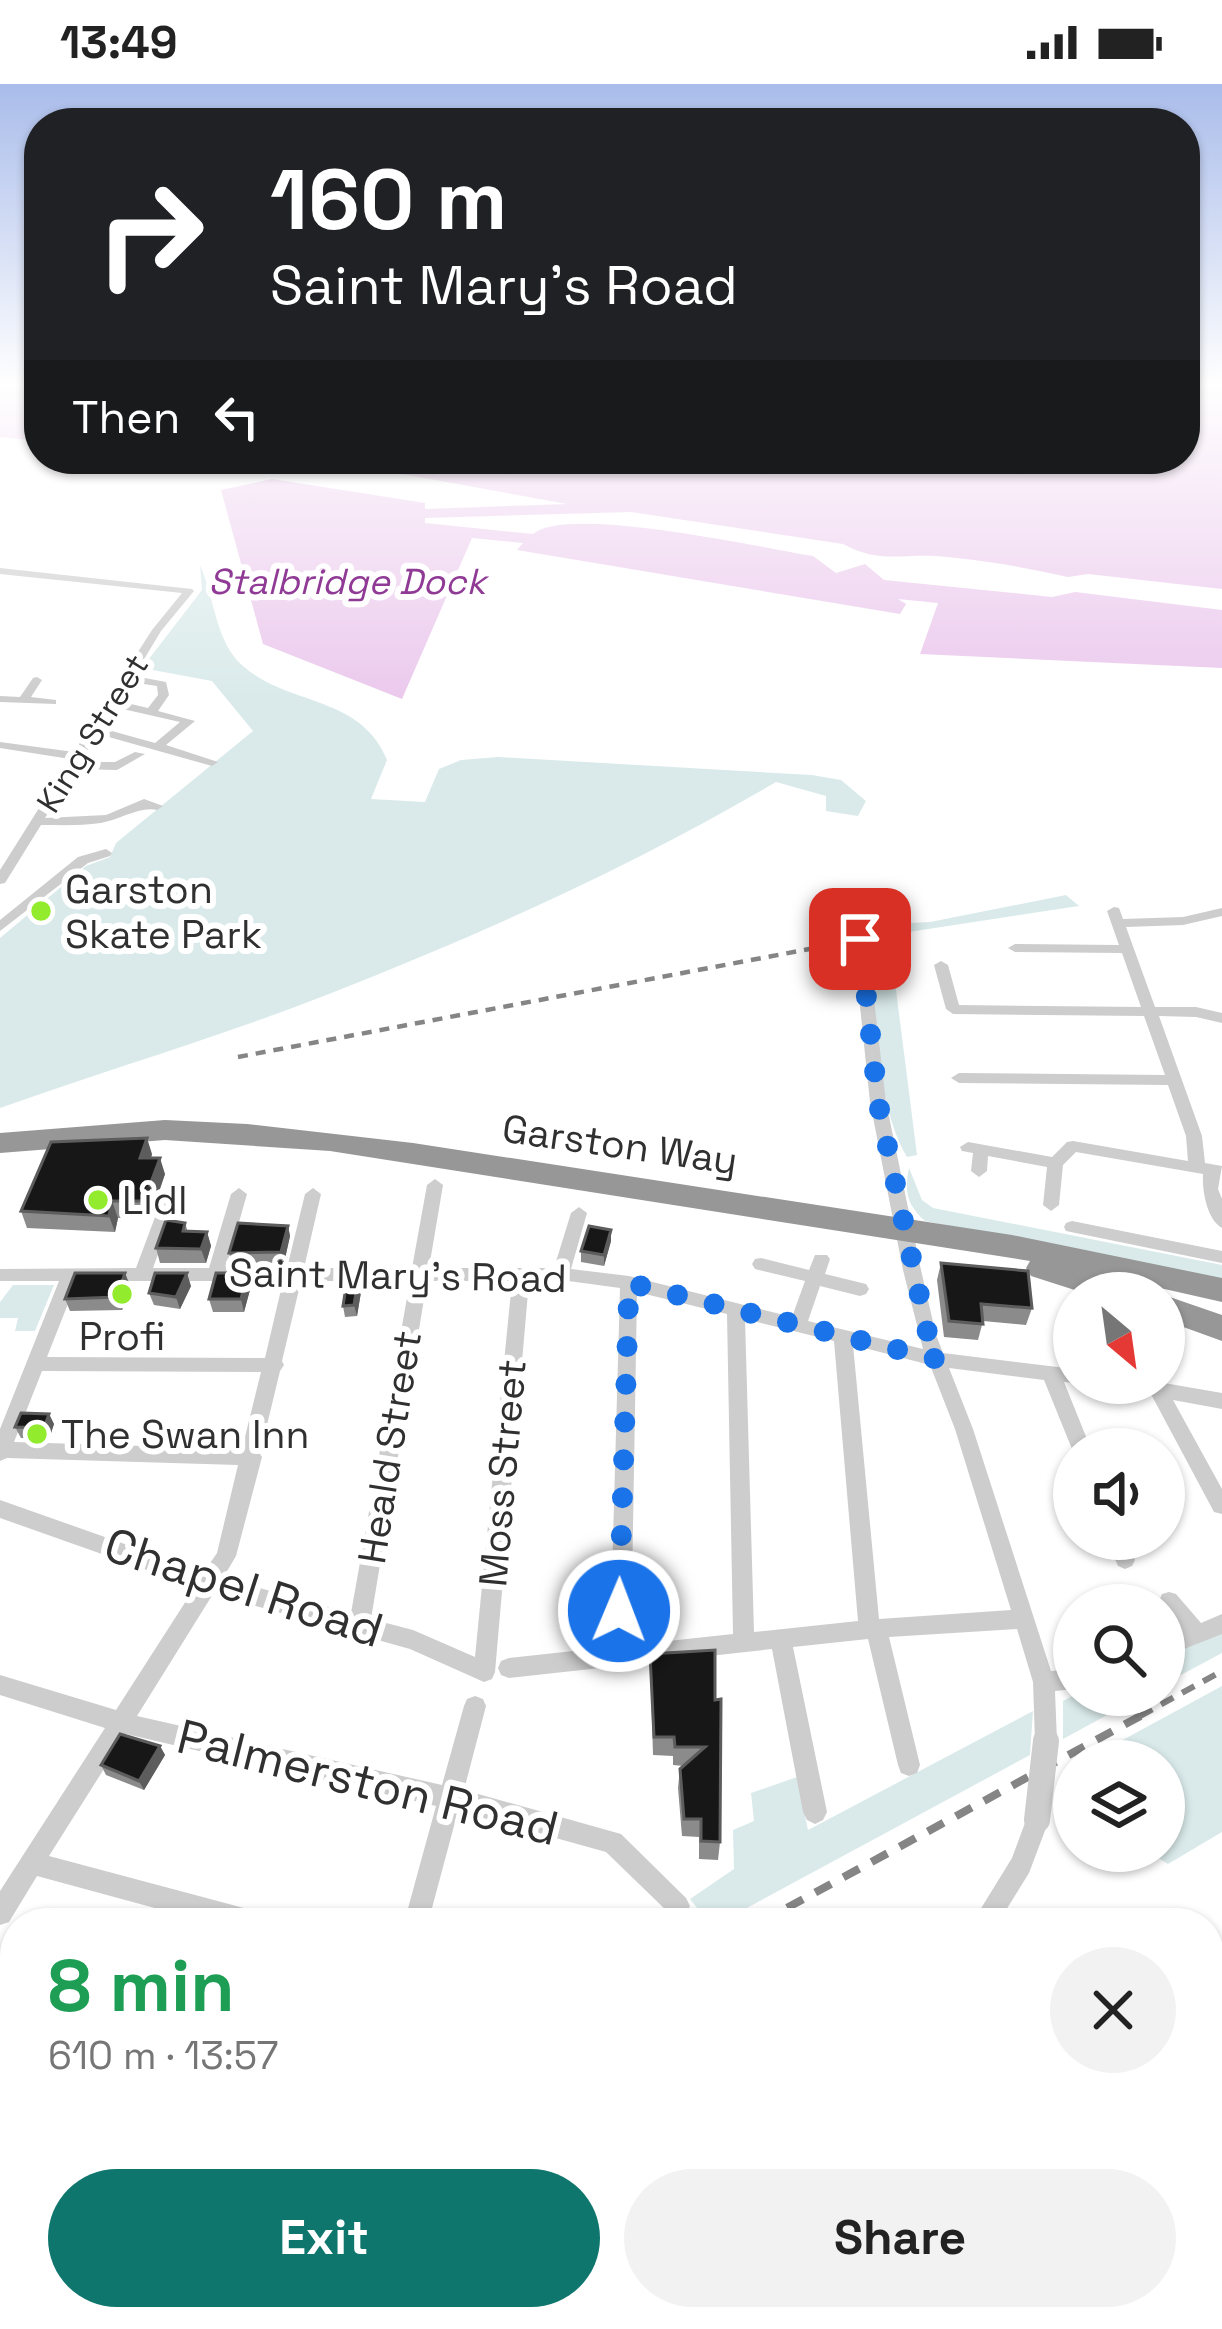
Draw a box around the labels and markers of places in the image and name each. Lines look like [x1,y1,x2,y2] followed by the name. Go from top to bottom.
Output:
[65,865,262,959] place label: Garston Skate Park
[809,888,911,990] pin
[28,898,54,924] marker: Garston Skate Park
[122,1176,188,1225] place label: Lidl
[85,1187,111,1213] marker: Lidl
[109,1281,135,1307] marker: Profi
[79,1312,165,1361] place label: Profi
[61,1410,309,1459] place label: The Swan Inn
[24,1421,50,1447] marker: The Swan Inn

